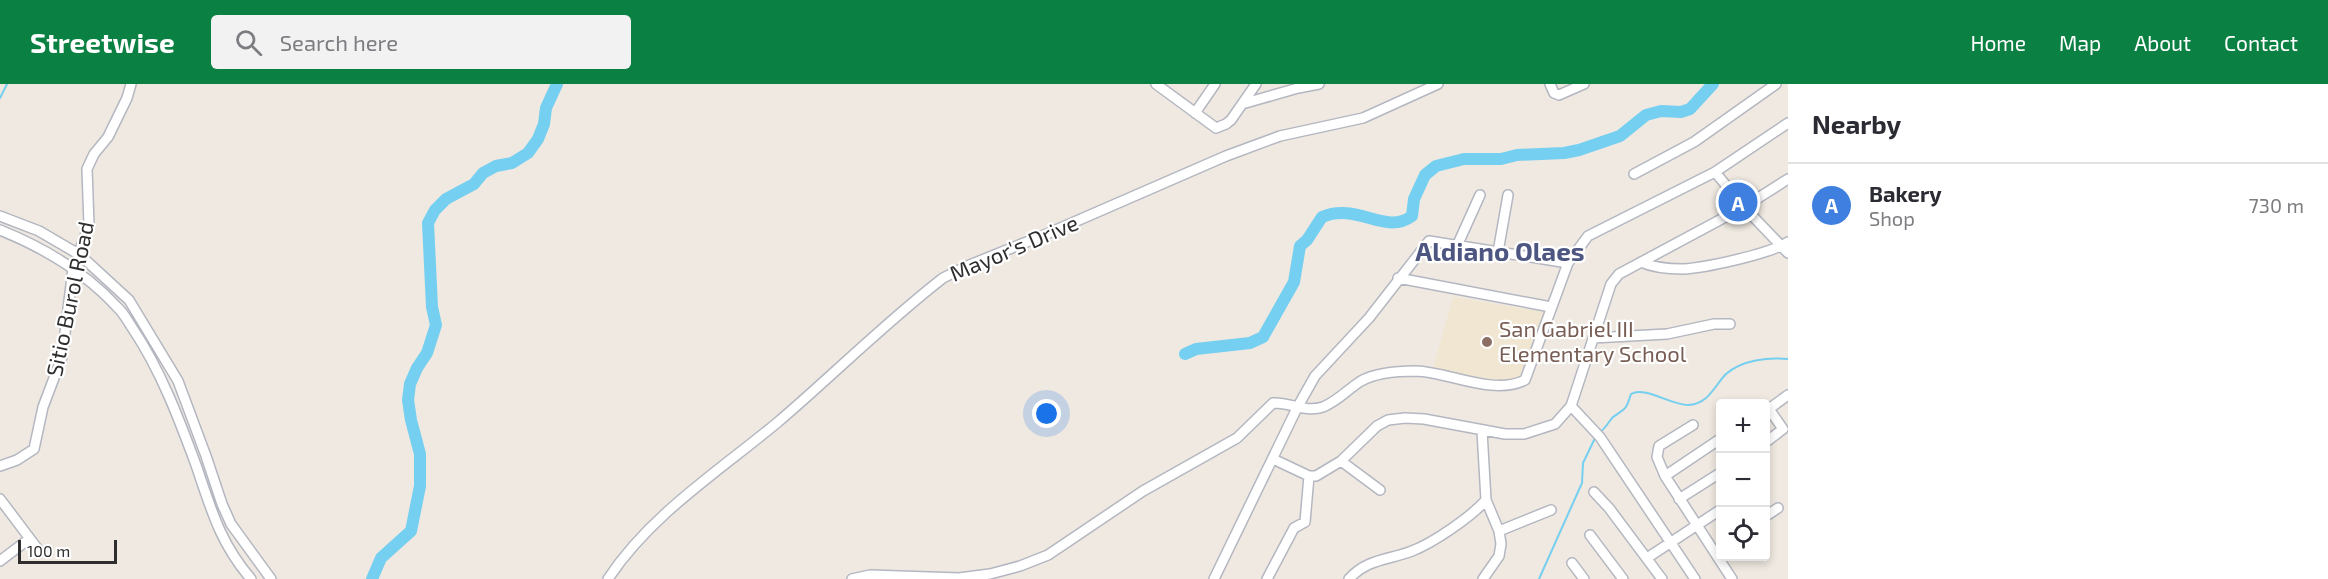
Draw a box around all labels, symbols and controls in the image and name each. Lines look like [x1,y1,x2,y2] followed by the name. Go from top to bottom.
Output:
[211,15,631,69] search box
[30,25,175,59] text: Streetwise
[232,26,265,59] icon: search
[280,29,398,55] text: Search here
[1970,30,2026,55] text: Home
[2059,30,2101,55] text: Map
[2134,30,2191,55] text: About
[2224,30,2298,55] text: Contact
[1812,108,1901,139] text: Nearby
[1718,180,1758,224] pin: A
[1869,180,1942,206] text: Bakery
[1825,193,1838,217] text: A
[2249,193,2304,217] text: 730 m
[1869,206,1915,230] text: Shop
[945,208,1082,286] street label: Mayor's Drive
[40,219,98,379] street label: Sitio Burol Road
[1415,235,1585,266] district label: Aldiano Olaes
[1499,315,1687,366] place label: San Gabriel III Elementary School
[1480,335,1494,349] marker: San Gabriel III Elementary School
[1032,399,1061,428] your location
[1716,399,1770,561] map controls
[1716,399,1770,453] button: +
[1716,453,1770,507] button: −
[1716,507,1770,561] button: locate
[18,537,117,564] scale bar
[27,541,70,560] text: 100 m

